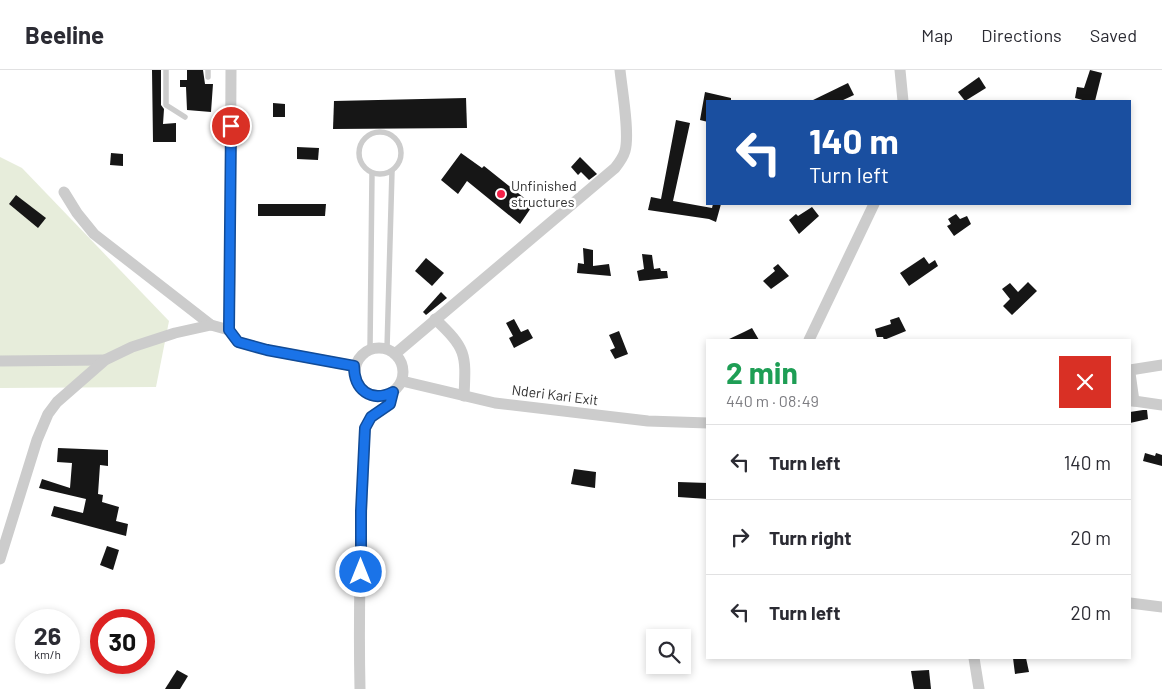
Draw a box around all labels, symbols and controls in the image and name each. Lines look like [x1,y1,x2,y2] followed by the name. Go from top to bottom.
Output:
[25,20,104,49] text: Beeline
[921,24,953,46] text: Map
[981,24,1062,46] text: Directions
[1090,24,1137,46] text: Saved
[210,105,252,147] pin
[217,112,245,140] icon: arrive
[809,119,899,161] text: 140 m
[726,120,791,185] icon: left
[809,161,889,187] text: Turn left
[511,177,577,210] place label: Unfinished structures
[495,188,507,200] marker: Unfinished structures
[726,354,798,390] text: 2 min
[1059,356,1111,408] button: close
[511,381,599,408] street label: Nderi Kari Exit
[726,391,819,410] text: 440 m · 08:49
[726,448,754,476] icon: left
[769,451,840,474] text: Turn left
[1064,451,1111,474] text: 140 m
[726,523,754,551] icon: right
[769,526,851,549] text: Turn right
[1071,526,1111,549] text: 20 m
[334,545,386,597] position arrow
[726,598,754,626] icon: left
[769,601,840,624] text: Turn left
[1071,601,1111,624] text: 20 m
[90,609,155,674] speed limit sign: 30
[34,620,61,650] text: 26
[646,629,691,674] map controls
[646,629,691,674] button: search
[34,647,61,661] text: km/h

